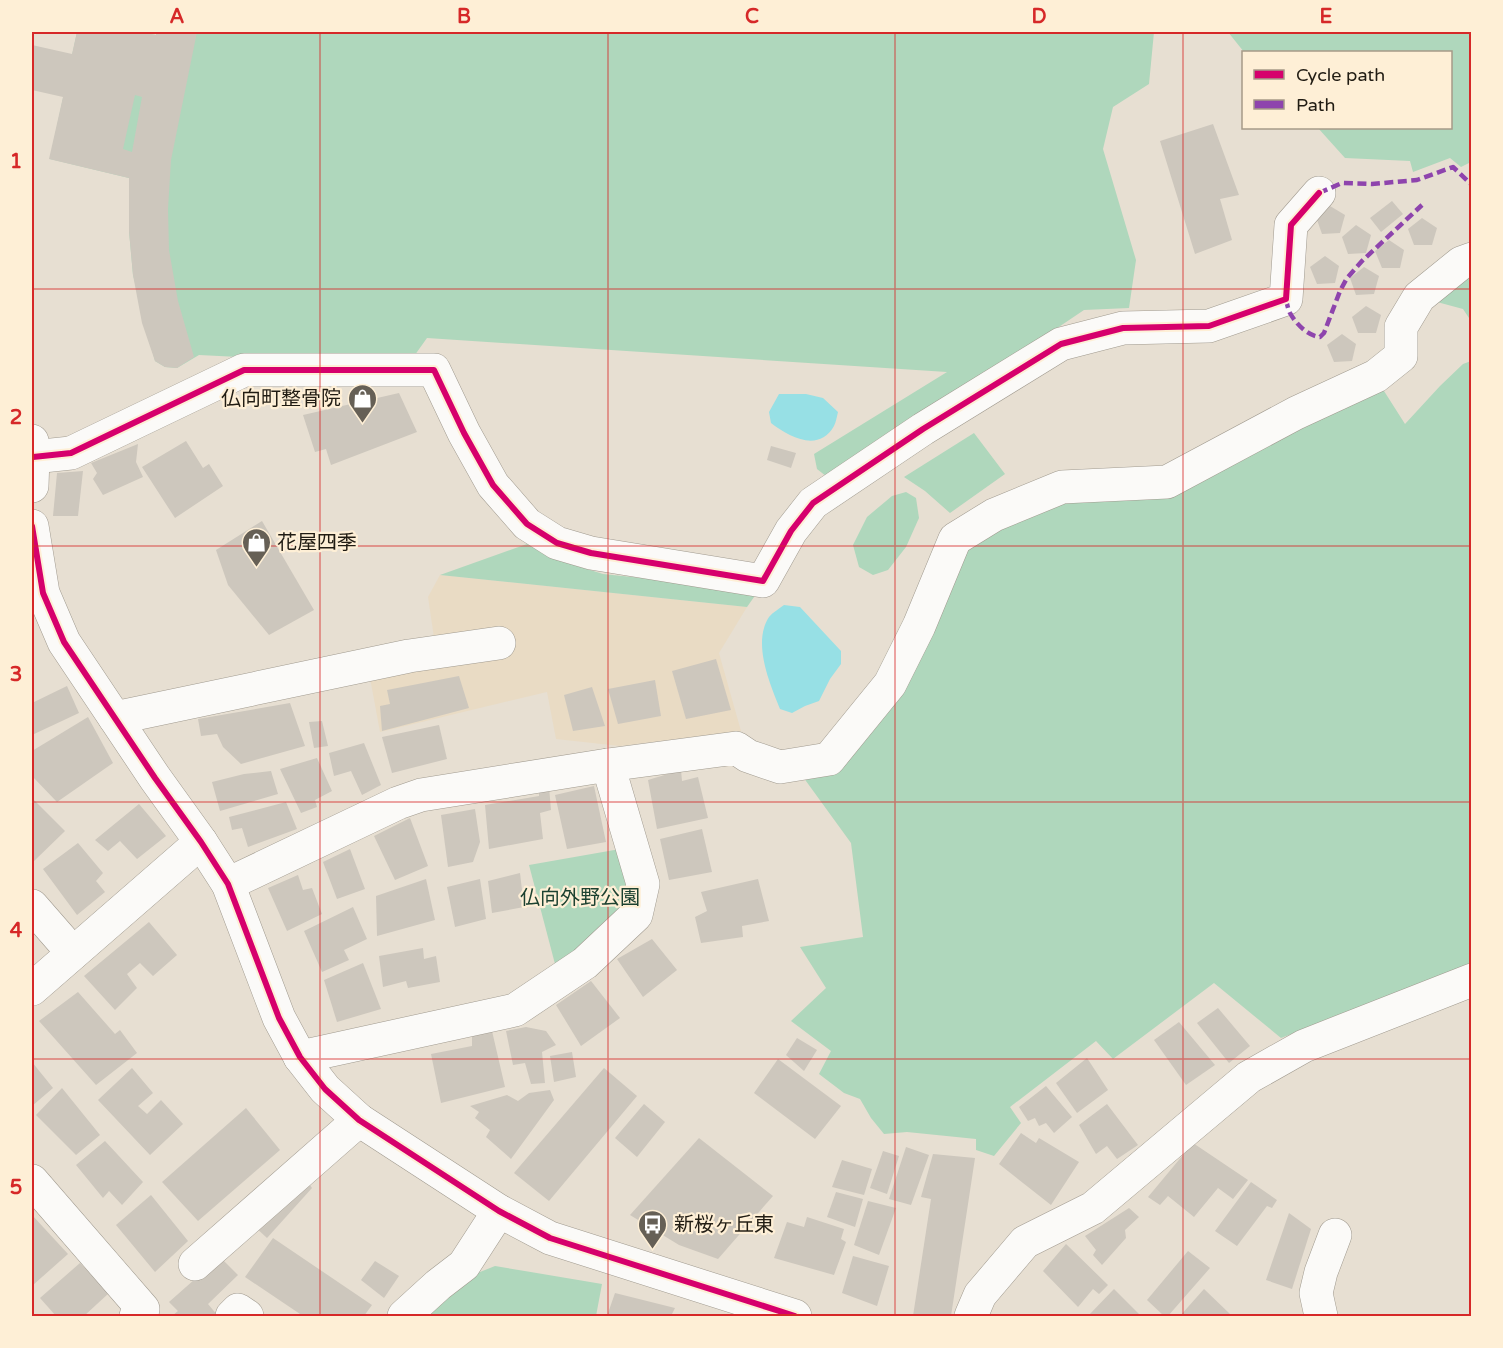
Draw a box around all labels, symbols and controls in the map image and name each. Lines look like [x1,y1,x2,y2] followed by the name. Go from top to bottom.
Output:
[170,5,185,29] text: A
[457,5,471,29] text: B
[745,5,759,29] text: C
[1031,5,1047,29] text: D
[1320,5,1333,29] text: E
[1242,51,1452,129] legend
[1296,64,1385,86] text: Cycle path
[1296,94,1335,116] text: Path
[10,150,22,174] text: 1
[346,382,378,424] shop icon: 仏向町整骨院
[221,387,341,411] place label: 仏向町整骨院
[10,406,22,430] text: 2
[240,526,272,568] shop icon: 花屋四季
[277,531,357,555] place label: 花屋四季
[10,663,22,687] text: 3
[520,886,640,910] park label: 仏向外野公園
[10,919,23,943] text: 4
[10,1176,22,1200] text: 5
[637,1208,669,1250] bus stop icon: 新桜ヶ丘東
[674,1213,774,1237] place label: 新桜ヶ丘東

